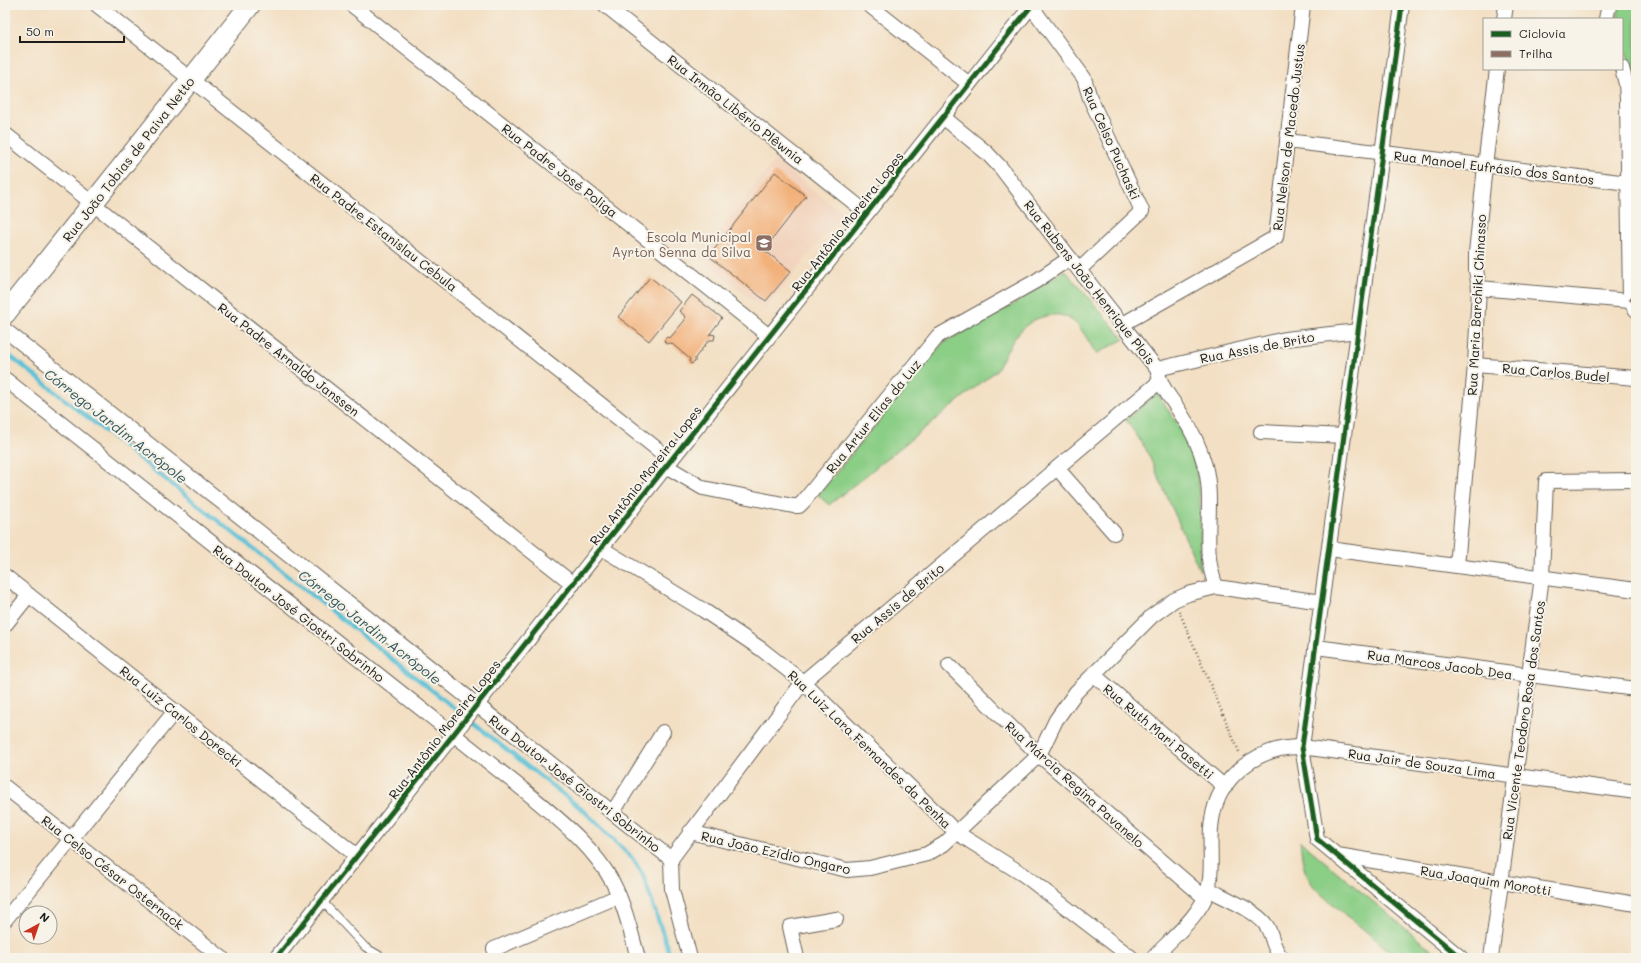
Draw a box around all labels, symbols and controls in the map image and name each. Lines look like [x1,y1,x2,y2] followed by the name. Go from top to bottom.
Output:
[20,18,124,44] scale bar
[1483,18,1623,70] legend
[26,23,54,39] text: 50 m
[1519,25,1566,41] text: Ciclovia
[1268,42,1308,232] street label: Rua Nelson de Macedo Justus
[1519,45,1553,61] text: Trilha
[665,51,807,167] street label: Rua Irmão Libério Plêwnia
[58,73,198,245] street label: Rua João Tobias de Paiva Netto
[1079,84,1145,202] street label: Rua Celso Puchaski
[499,119,621,221] street label: Rua Padre José Poliga
[1393,146,1595,188] street label: Rua Manoel Eufrásio dos Santos
[787,148,907,294] street label: Rua Antônio Moreira Lopes
[307,169,461,295] street label: Rua Padre Estanislau Cebula
[1021,196,1159,368] street label: Rua Rubens João Henrique Plois
[1463,213,1489,396] street label: Rua Maria Barchiki Chinasso
[612,228,751,260] place label: Escola Municipal Ayrton Senna da Silva
[754,233,774,253] school or university icon: Escola Municipal Ayrton Senna da Silva
[215,298,363,420] street label: Rua Padre Arnaldo Janssen
[1198,328,1316,366] street label: Rua Assis de Brito
[822,356,924,476] street label: Rua Artur Elias da Luz
[1502,359,1610,385] street label: Rua Carlos Budel
[41,364,191,488] water label: Córrego Jardim Acrópole
[585,402,705,548] street label: Rua Antônio Moreira Lopes
[210,541,388,685] street label: Rua Doutor José Giostri Sobrinho
[847,559,947,647] street label: Rua Assis de Brito
[295,565,445,689] water label: Córrego Jardim Acrópole
[1498,599,1548,841] street label: Rua Vicente Teodoro Rosa dos Santos
[1366,645,1514,683] street label: Rua Marcos Jacob Dea
[384,656,504,802] street label: Rua Antônio Moreira Lopes
[117,662,245,770] street label: Rua Luiz Carlos Dorecki
[785,666,955,832] street label: Rua Luiz Lara Fernandes da Penha
[1100,680,1218,782] street label: Rua Ruth Mari Pasetti
[486,711,664,855] street label: Rua Doutor José Giostri Sobrinho
[1002,717,1148,851] street label: Rua Márcia Regina Pavanelo
[1347,744,1497,782] street label: Rua Jair de Souza Lima
[38,811,188,933] street label: Rua Celso César Osternack
[700,827,853,878] street label: Rua João Ezídio Ongaro
[1419,861,1553,899] street label: Rua Joaquim Morotti
[18,905,58,945] north arrow
[37,909,53,925] text: N

